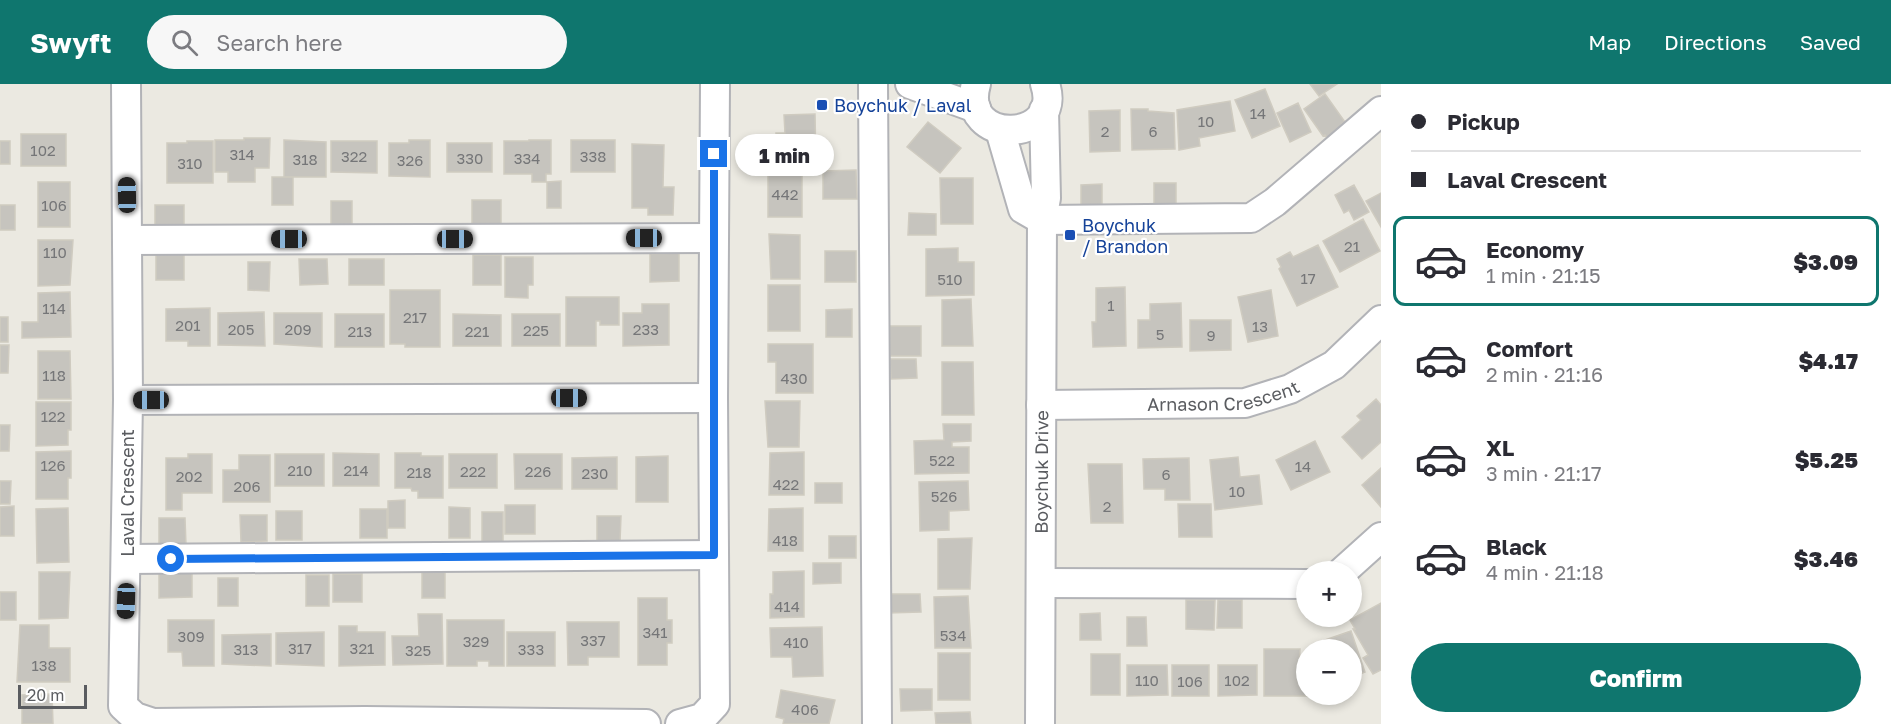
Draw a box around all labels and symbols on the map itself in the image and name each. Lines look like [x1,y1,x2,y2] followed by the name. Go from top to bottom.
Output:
[834,94,972,116] place label: Boychuk / Laval
[815,98,829,112] marker: Boychuk / Laval
[1250,104,1266,122] house number: 14
[1198,112,1214,130] house number: 10
[1101,122,1109,140] house number: 2
[1148,122,1158,140] house number: 6
[735,133,834,175] callout: 1 min
[700,140,727,167] route end
[30,141,56,159] house number: 102
[229,145,255,163] house number: 314
[341,147,367,165] house number: 322
[580,147,606,165] house number: 338
[457,149,483,167] house number: 330
[514,149,540,167] house number: 334
[292,150,318,168] house number: 318
[397,151,423,169] house number: 326
[177,154,203,172] house number: 310
[118,177,136,213] car
[771,185,799,203] house number: 442
[41,196,67,214] house number: 106
[1082,214,1168,257] place label: Boychuk / Brandon
[1063,228,1077,242] marker: Boychuk / Brandon
[626,229,662,247] car
[271,230,307,248] car
[437,230,473,248] car
[1344,237,1360,255] house number: 21
[43,243,67,261] house number: 110
[1300,269,1316,287] house number: 17
[937,270,963,288] house number: 510
[1107,296,1115,314] house number: 1
[42,299,66,317] house number: 114
[403,308,427,326] house number: 217
[175,316,201,334] house number: 201
[1252,317,1268,335] house number: 13
[228,320,254,338] house number: 205
[284,320,312,338] house number: 209
[633,320,659,338] house number: 233
[523,321,549,339] house number: 225
[348,322,372,340] house number: 213
[465,322,489,340] house number: 221
[1156,325,1164,343] house number: 5
[1206,326,1216,344] house number: 9
[42,366,66,384] house number: 118
[780,369,808,387] house number: 430
[1147,375,1303,415] street label: Arnason Crescent
[551,389,587,407] car
[133,391,169,409] car
[41,407,65,425] house number: 122
[1030,410,1052,534] street label: Boychuk Drive
[116,429,138,557] street label: Laval Crescent
[929,451,955,469] house number: 522
[40,456,66,474] house number: 126
[1295,457,1311,475] house number: 14
[287,461,313,479] house number: 210
[343,461,369,479] house number: 214
[460,462,486,480] house number: 222
[525,462,551,480] house number: 226
[406,463,432,481] house number: 218
[582,464,608,482] house number: 230
[1161,465,1171,483] house number: 6
[176,467,202,485] house number: 202
[773,475,799,493] house number: 422
[233,477,261,495] house number: 206
[1229,482,1245,500] house number: 10
[931,487,957,505] house number: 526
[1103,497,1111,515] house number: 2
[772,531,798,549] house number: 418
[157,545,184,572] route start
[116,583,136,619] car
[774,597,800,615] house number: 414
[642,623,668,641] house number: 341
[940,626,966,644] house number: 534
[177,627,205,645] house number: 309
[580,631,606,649] house number: 337
[463,632,489,650] house number: 329
[783,633,809,651] house number: 410
[288,639,312,657] house number: 317
[350,639,374,657] house number: 321
[234,640,258,658] house number: 313
[518,640,544,658] house number: 333
[405,641,431,659] house number: 325
[31,656,57,674] house number: 138
[1135,671,1159,689] house number: 110
[1224,671,1250,689] house number: 102
[1177,672,1203,690] house number: 106
[18,682,87,710] scale bar
[791,700,819,718] house number: 406

